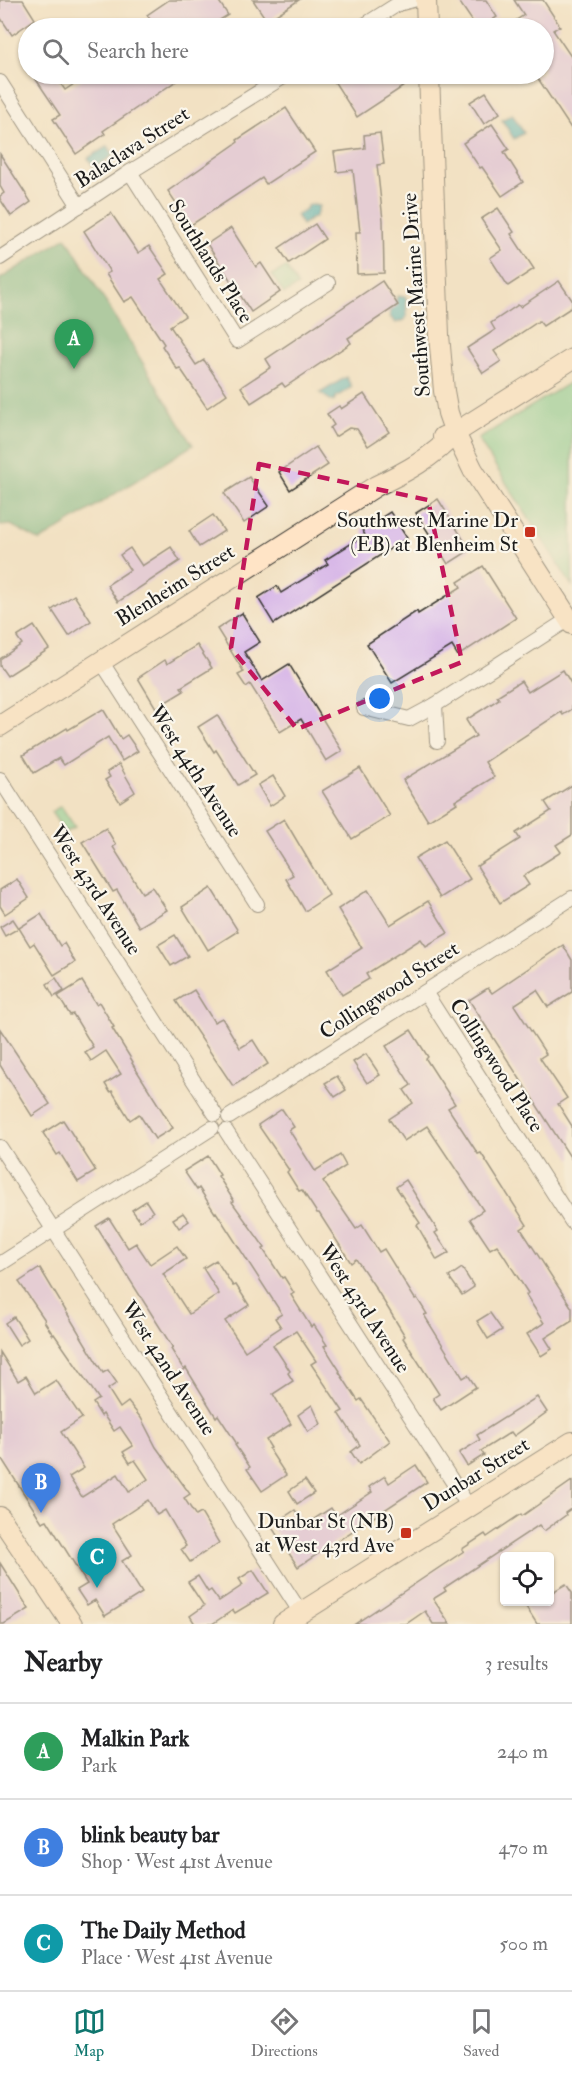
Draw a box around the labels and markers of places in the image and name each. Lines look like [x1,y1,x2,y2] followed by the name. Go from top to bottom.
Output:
[54,320,94,369] pin: A
[337,507,518,558] place label: Southwest Marine Dr (EB) at Blenheim St
[523,525,537,539] marker: Southwest Marine Dr (EB) at Blenheim St
[22,1464,60,1513] pin: B
[255,1508,394,1559] place label: Dunbar St (NB) at West 43rd Ave
[399,1526,413,1540] marker: Dunbar St (NB) at West 43rd Ave
[78,1538,116,1588] pin: C

